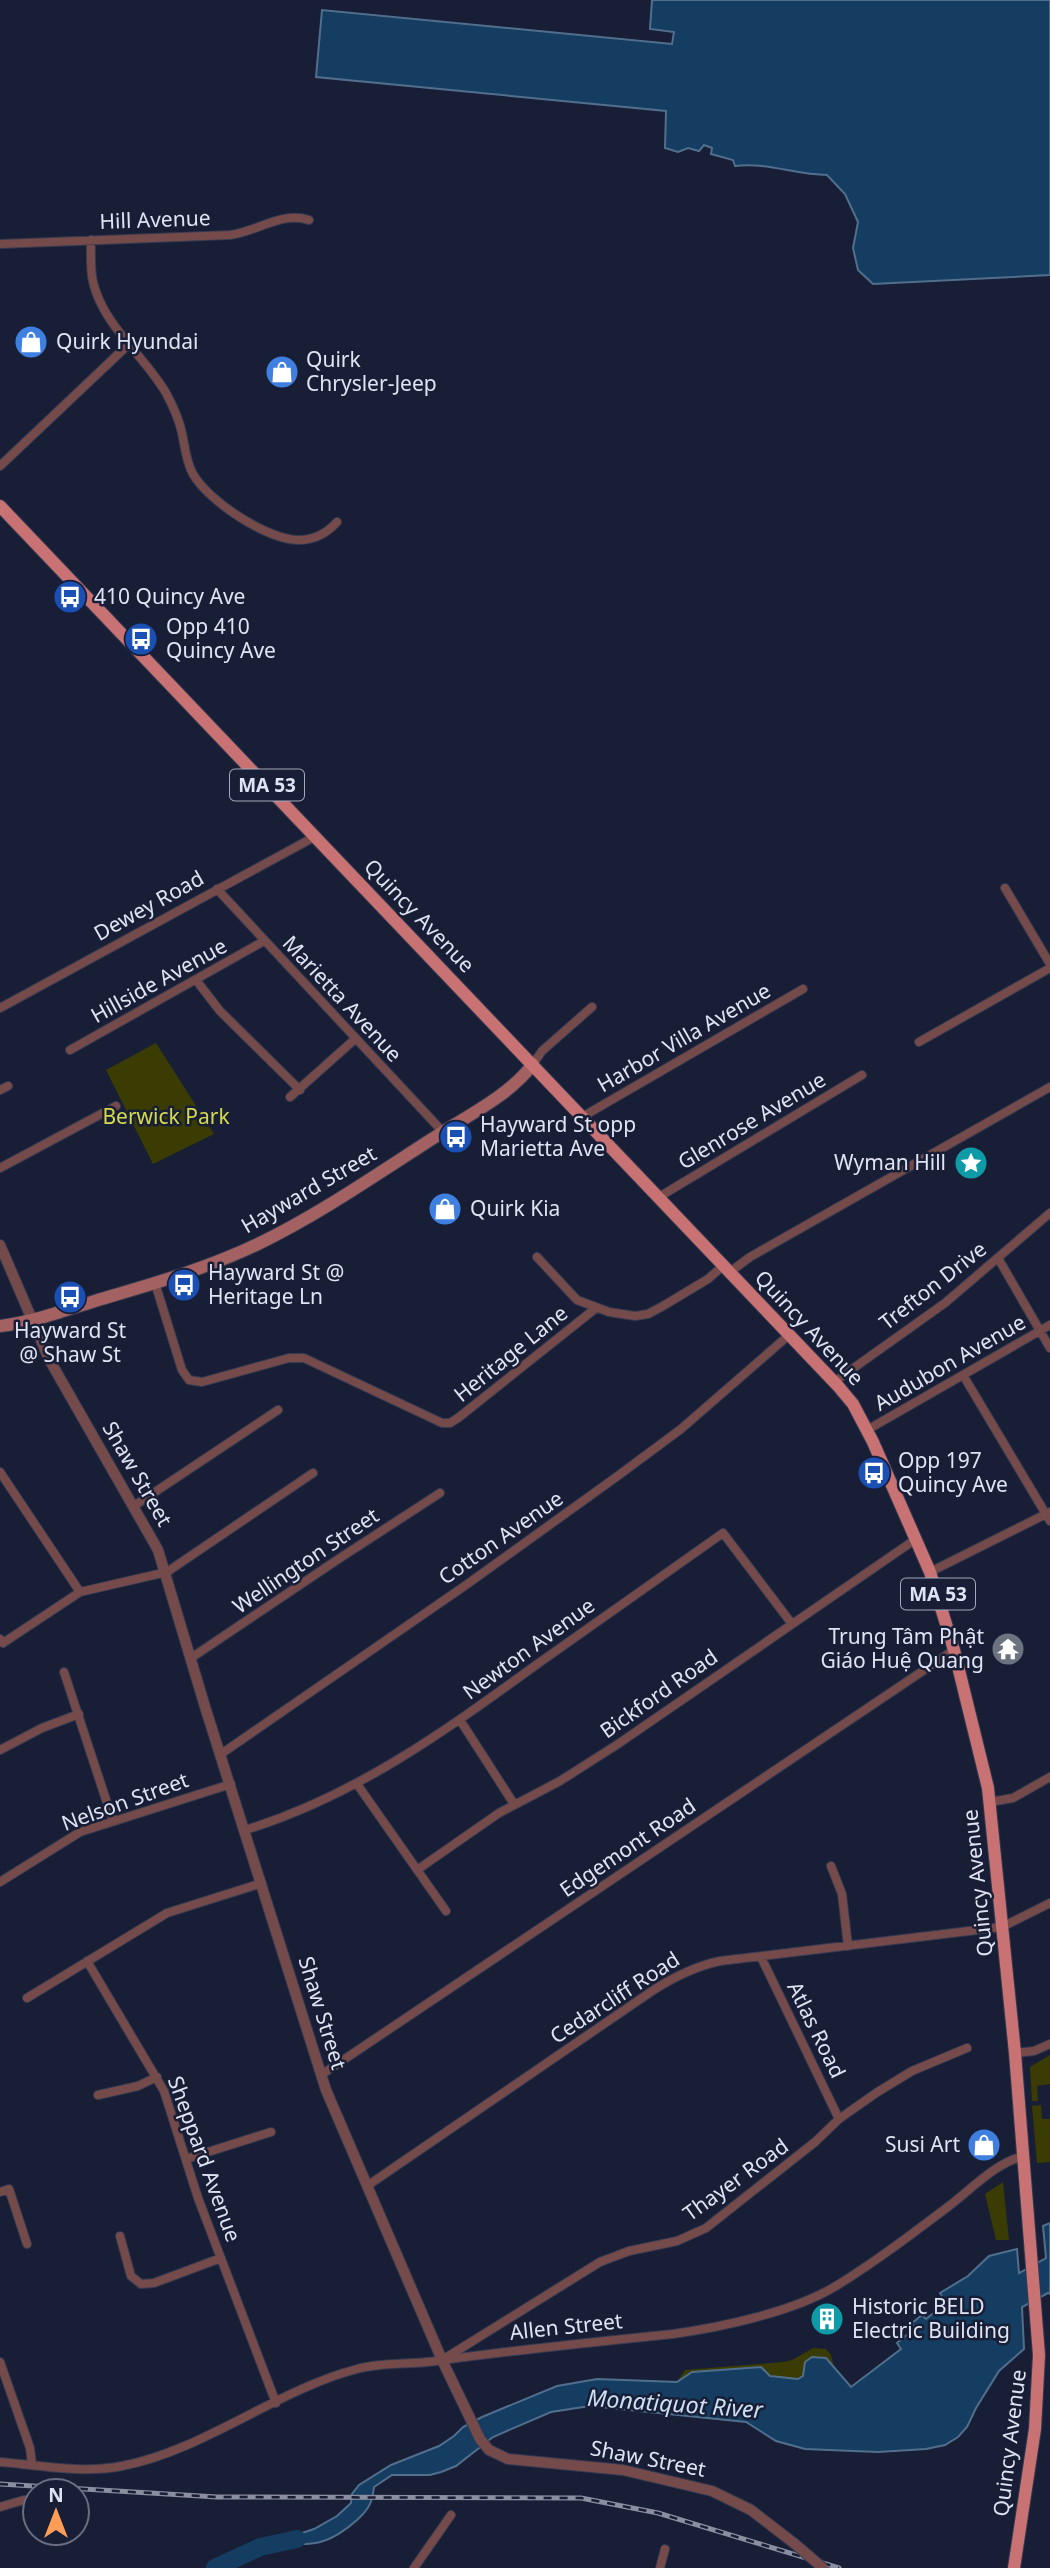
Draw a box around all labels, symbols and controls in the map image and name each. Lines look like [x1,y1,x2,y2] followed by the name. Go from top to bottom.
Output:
[99,203,211,235] street label: Hill Avenue
[12,323,50,361] shop icon: Quirk Hyundai
[56,327,199,355] place label: Quirk Hyundai
[306,345,437,397] place label: Quirk Chrysler-Jeep
[263,353,301,391] shop icon: Quirk Chrysler-Jeep
[51,578,89,616] bus stop icon: 410 Quincy Ave
[94,582,245,610] place label: 410 Quincy Ave
[166,612,276,664] place label: Opp 410 Quincy Ave
[122,620,160,658] bus stop icon: Opp 410 Quincy Ave
[230,770,304,800] road number: MA 53
[358,852,481,978] street label: Quincy Avenue
[89,863,208,947] street label: Dewey Road
[277,929,409,1067] street label: Marietta Avenue
[86,931,231,1029] street label: Hillside Avenue
[592,976,775,1098] street label: Harbor Villa Avenue
[672,1065,831,1175] street label: Glenrose Avenue
[102,1102,230,1130] park label: Berwick Park
[480,1110,636,1162] place label: Hayward St opp Marietta Ave
[437,1118,475,1156] bus stop icon: Hayward St opp Marietta Ave
[236,1139,382,1239] street label: Hayward Street
[952,1144,990,1182] place icon: Wyman Hill
[834,1148,946,1176] place label: Wyman Hill
[426,1190,464,1228] shop icon: Quirk Kia
[470,1194,560,1222] place label: Quirk Kia
[873,1235,992,1336] street label: Trefton Drive
[208,1258,344,1310] place label: Hayward St @ Heritage Ln
[749,1264,870,1391] street label: Quincy Avenue
[165,1266,203,1304] bus stop icon: Hayward St @ Heritage Ln
[51,1278,89,1316] bus stop icon: Hayward St @ Shaw St
[448,1299,573,1408] street label: Heritage Lane
[869,1307,1030,1417] street label: Audubon Avenue
[14,1316,126,1368] place label: Hayward St @ Shaw St
[97,1416,179,1531] street label: Shaw Street
[898,1446,1008,1498] place label: Opp 197 Quincy Ave
[855,1454,893,1492] bus stop icon: Opp 197 Quincy Ave
[433,1484,568,1591] street label: Cotton Avenue
[227,1501,384,1619] street label: Wellington Street
[901,1578,975,1610] road number: MA 53
[457,1591,600,1705] street label: Newton Avenue
[820,1622,984,1674] place label: Trung Tâm Phật Giáo Huệ Quang
[989,1630,1027,1668] temple icon: Trung Tâm Phật Giáo Huệ Quang
[594,1642,723,1744] street label: Bickford Road
[57,1765,192,1837] street label: Nelson Street
[554,1791,701,1903] street label: Edgemont Road
[955,1808,999,1958] street label: Quincy Avenue
[544,1945,685,2050] street label: Cedarcliff Road
[292,1953,354,2073] street label: Shaw Street
[781,1977,852,2083] street label: Atlas Road
[162,2072,248,2245] street label: Sheppard Avenue
[965,2126,1003,2164] shop icon: Susi Art
[885,2130,960,2158] place label: Susi Art
[677,2132,794,2227] street label: Thayer Road
[852,2292,1010,2344] place label: Historic BELD Electric Building
[808,2300,846,2338] building icon: Historic BELD Electric Building
[508,2306,624,2346] street label: Allen Street
[986,2368,1032,2518] street label: Quincy Avenue
[586,2381,765,2425] water label: Monatiquot River
[588,2433,709,2483] street label: Shaw Street
[21,2477,91,2547] north arrow
[48,2482,64,2508] text: N

